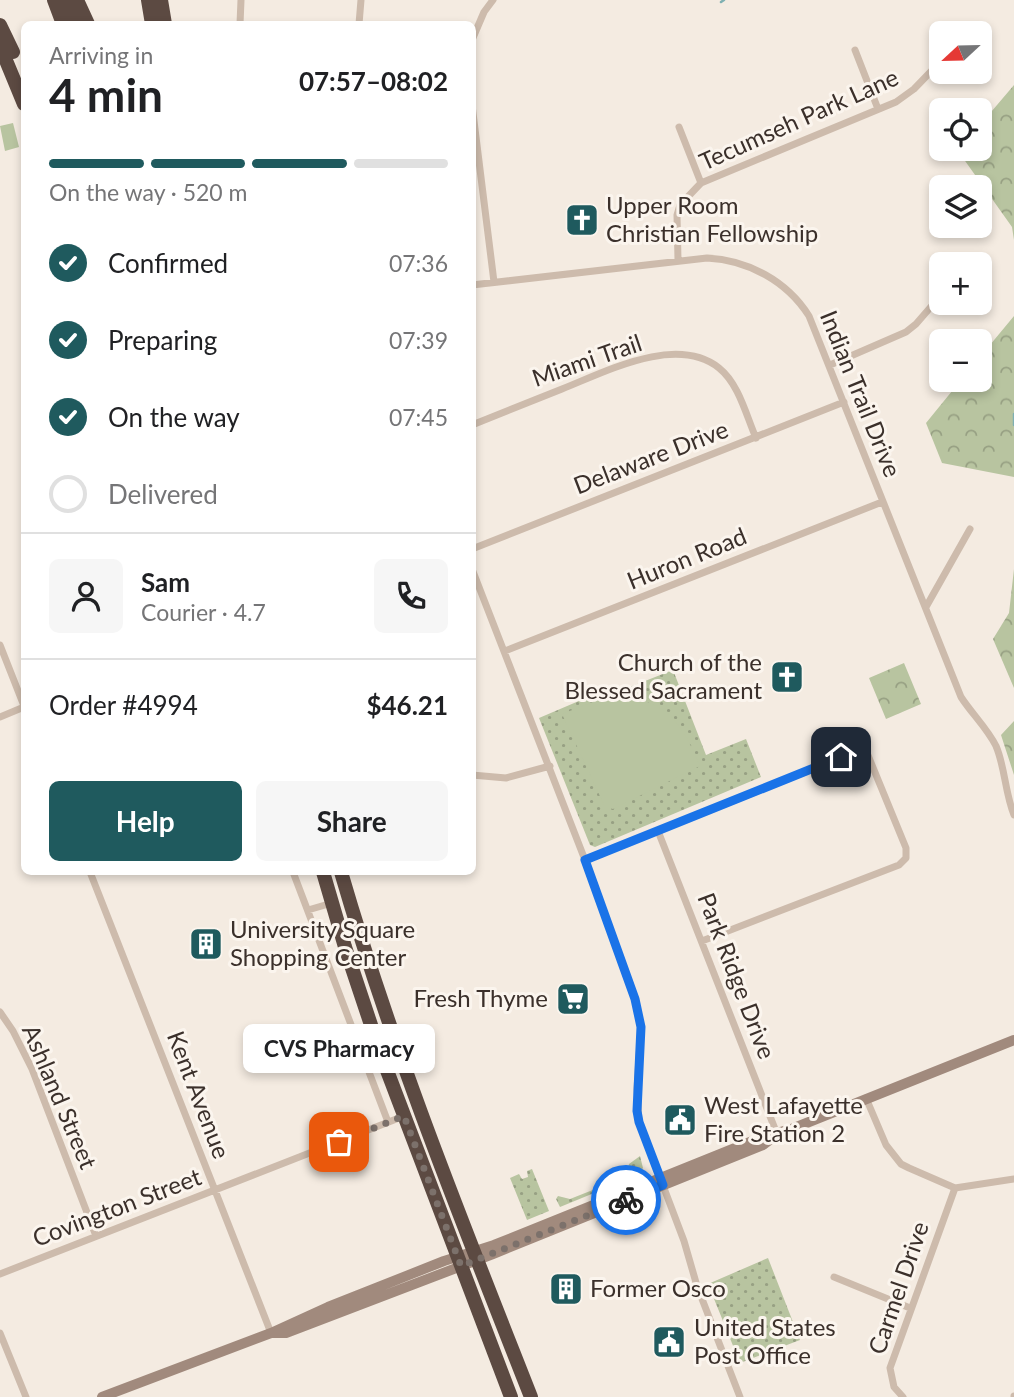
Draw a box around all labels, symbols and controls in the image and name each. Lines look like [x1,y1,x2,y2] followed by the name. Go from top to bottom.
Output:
[929,21,992,84] north arrow
[929,21,992,392] map controls
[49,41,153,69] text: Arriving in
[695,62,902,175] street label: Tecumseh Park Lane
[299,65,448,97] text: 07:57–08:02
[49,67,163,122] text: 4 min
[929,98,992,161] button: locate
[929,175,992,238] button: layers
[49,178,248,206] text: On the way · 520 m
[606,190,818,247] place label: Upper Room Christian Fellowship
[563,201,601,239] church icon: Upper Room Christian Fellowship
[49,244,87,282] icon: check
[108,247,228,279] text: Confirmed
[389,249,448,277] text: 07:36
[929,252,992,315] button: +
[815,306,908,481] street label: Indian Trail Drive
[49,321,87,359] icon: check
[108,324,217,356] text: Preparing
[389,326,448,354] text: 07:39
[528,327,645,392] street label: Miami Trail
[929,329,992,392] button: −
[49,398,87,436] icon: check
[108,401,240,433] text: On the way
[389,403,448,431] text: 07:45
[569,414,732,499] street label: Delaware Drive
[108,478,218,510] text: Delivered
[623,521,750,595] street label: Huron Road
[49,559,123,633] button: person
[374,559,448,633] button: phone
[141,566,190,598] text: Sam
[141,598,266,626] text: Courier · 4.7
[564,647,762,704] place label: Church of the Blessed Sacrament
[768,658,806,696] church icon: Church of the Blessed Sacrament
[49,689,198,721] text: Order #4994
[366,689,448,721] text: $46.21
[811,727,871,787] pin
[822,738,860,776] icon: home
[49,781,242,861] button: Help
[256,781,448,861] button: Share
[692,888,782,1063] street label: Park Ridge Drive
[230,914,415,971] place label: University Square Shopping Center
[187,925,225,963] building icon: University Square Shopping Center
[554,980,592,1018] supermarket icon: Fresh Thyme
[413,983,548,1012] place label: Fresh Thyme
[17,1020,104,1173] street label: Ashland Street
[243,1023,435,1072] callout: CVS Pharmacy
[162,1027,237,1162] street label: Kent Avenue
[264,1034,414,1062] text: CVS Pharmacy
[704,1090,863,1147] place label: West Lafayette Fire Station 2
[661,1101,699,1139] public building icon: West Lafayette Fire Station 2
[309,1112,369,1172] pin
[320,1123,358,1161] icon: bag
[28,1161,205,1252] street label: Covington Street
[591,1165,661,1235] courier
[607,1181,645,1219] icon: bike
[861,1217,934,1358] street label: Carmel Drive
[547,1270,585,1308] building icon: Former Osco
[590,1273,726,1302] place label: Former Osco
[694,1312,836,1369] place label: United States Post Office
[650,1323,688,1361] public building icon: United States Post Office

